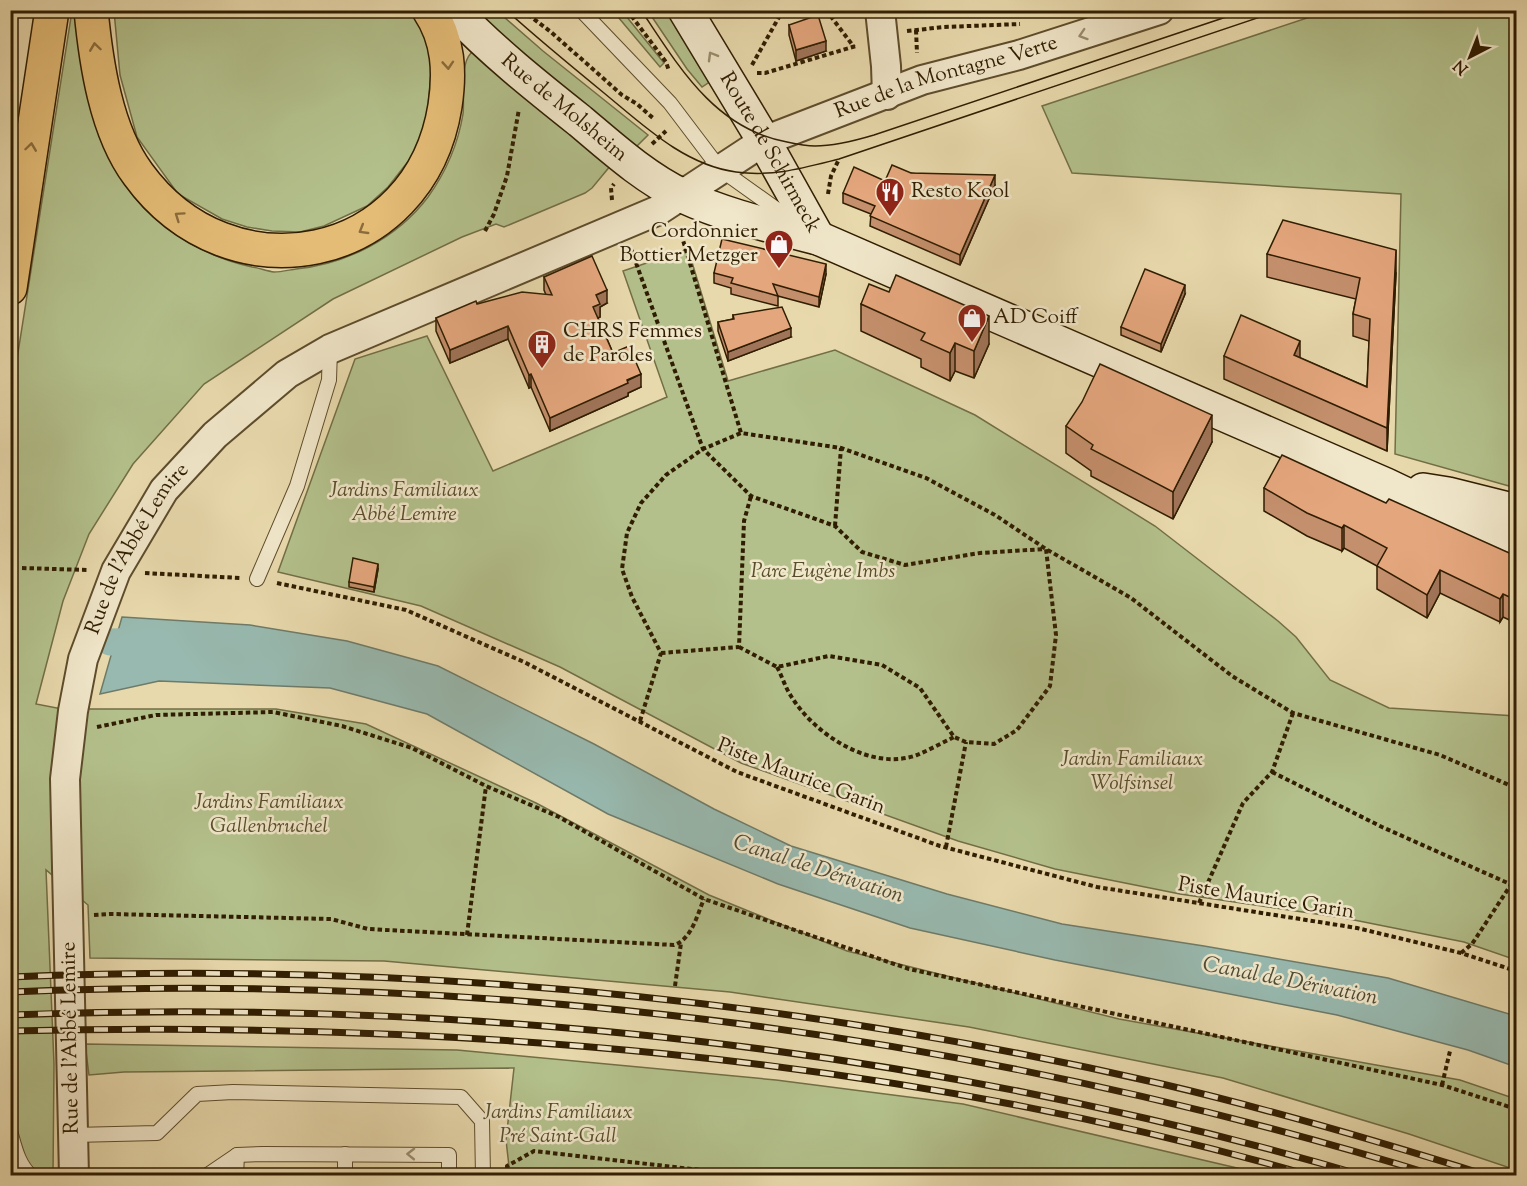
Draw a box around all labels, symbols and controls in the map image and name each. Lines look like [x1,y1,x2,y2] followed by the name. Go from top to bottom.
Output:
[1440,27,1500,87] north arrow
[831,28,1062,127] street label: Rue de la Montagne Verte
[1078,28,1089,40] one-way arrow
[90,42,102,52] one-way arrow
[494,47,634,170] street label: Rue de Molsheim
[708,52,719,62] one-way arrow
[1449,53,1474,79] text: N
[441,61,454,70] one-way arrow
[711,67,828,239] street label: Route de Schirmeck
[25,142,37,152] one-way arrow
[874,176,906,218] restaurant icon: Resto Kool
[911,177,1010,207] place label: Resto Kool
[175,212,186,223] one-way arrow
[619,217,758,271] place label: Cordonnier Bottier Metzger
[359,222,369,234] one-way arrow
[763,228,795,270] shop icon: Cordonnier Bottier Metzger
[956,302,988,344] shop icon: AD Coiff
[993,303,1079,333] place label: AD Coiff
[563,317,702,371] place label: CHRS Femmes de Paroles
[526,328,558,370] building icon: CHRS Femmes de Paroles
[78,456,197,639] street label: Rue de l'Abbé Lemire
[328,476,479,530] park label: Jardins Familiaux Abbé Lemire
[751,557,895,587] park label: Parc Eugène Imbs
[712,731,890,823] street label: Piste Maurice Garin
[1060,745,1203,799] park label: Jardin Familiaux Wolfsinsel
[193,788,344,842] park label: Jardins Familiaux Gallenbruchel
[729,827,908,913] water label: Canal de Dérivation
[1176,870,1356,928] street label: Piste Maurice Garin
[54,941,88,1135] street label: Rue de l'Abbé Lemire
[1200,949,1381,1015] water label: Canal de Dérivation
[482,1098,633,1152] park label: Jardins Familiaux Pré Saint-Gall
[407,1148,416,1161] one-way arrow

